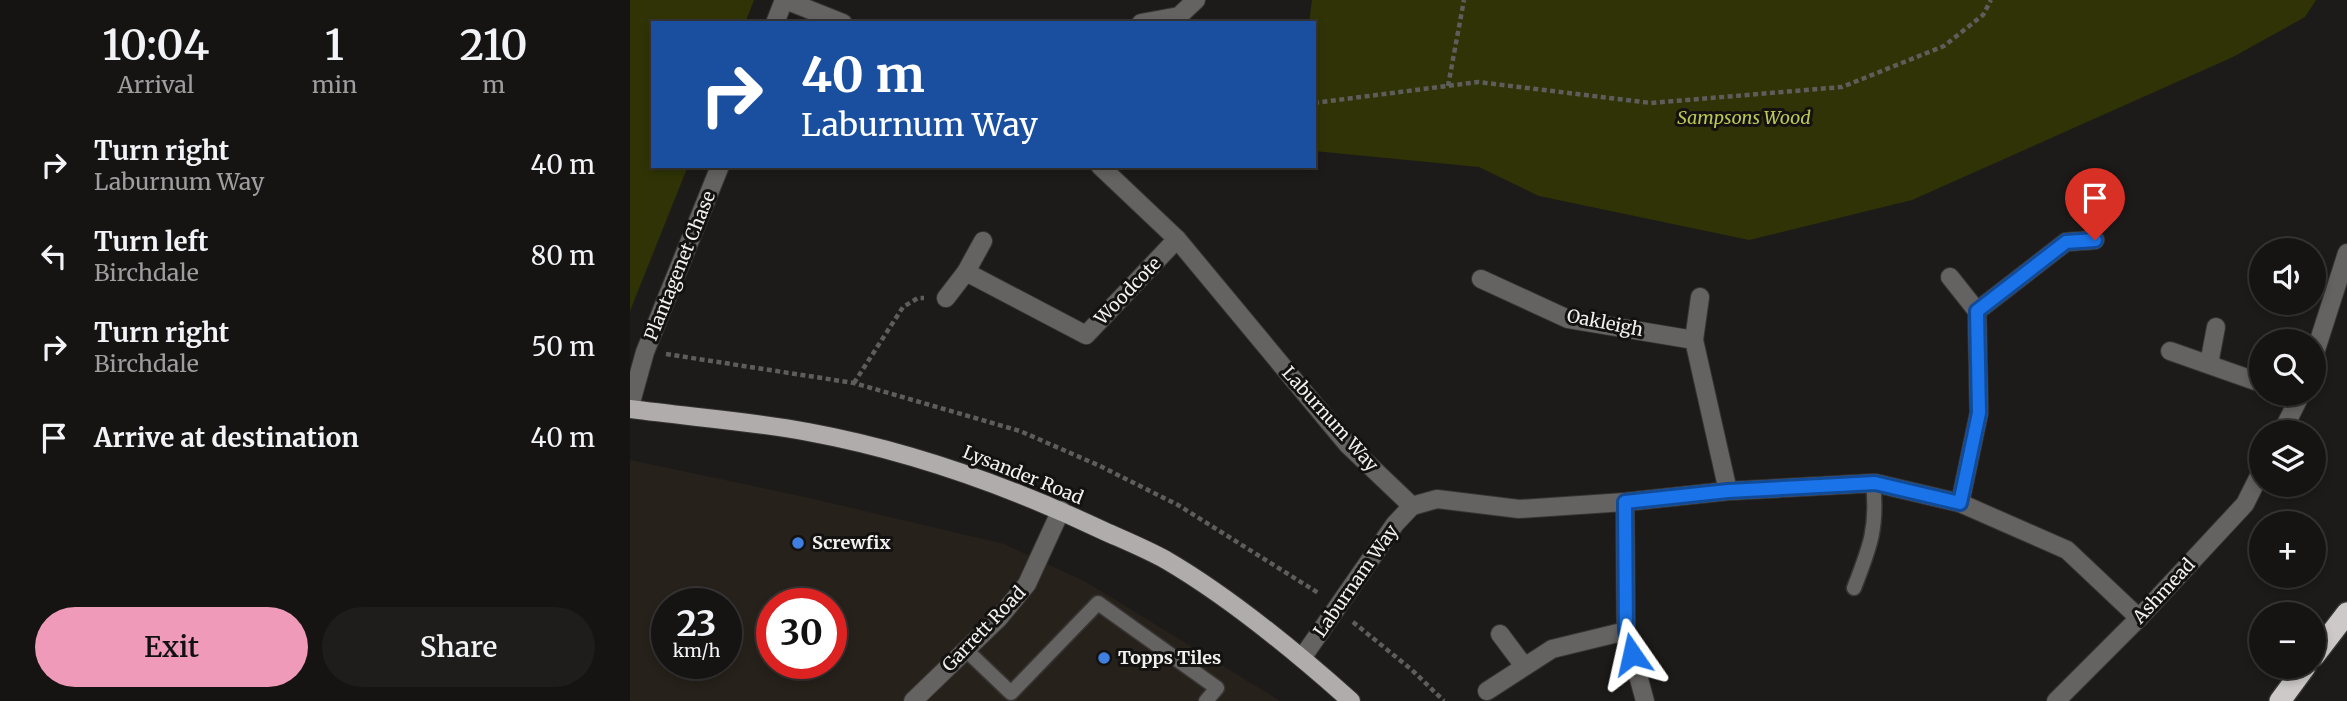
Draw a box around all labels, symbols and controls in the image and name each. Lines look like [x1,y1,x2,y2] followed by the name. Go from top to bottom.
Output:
[102,19,209,71] text: 10:04
[325,19,344,71] text: 1
[459,19,528,71] text: 210
[801,44,925,105] text: 40 m
[686,49,777,140] icon: right
[117,70,194,99] text: Arrival
[312,70,357,99] text: min
[482,70,505,99] text: m
[801,105,1038,145] text: Laburnum Way
[1677,106,1811,129] park label: Sampsons Wood
[94,134,229,167] text: Turn right
[35,146,73,184] icon: right
[531,148,595,181] text: 40 m
[94,167,264,196] text: Laburnum Way
[2065,168,2125,240] pin
[2076,179,2114,217] icon: arrive
[639,188,720,344] street label: Plantagenet Chase
[94,225,208,258] text: Turn left
[35,237,73,275] icon: left
[2249,238,2326,679] map controls
[2249,238,2326,315] button: sound
[531,239,595,272] text: 80 m
[1089,252,1166,330] street label: Woodcote
[94,258,199,287] text: Birchdale
[1565,304,1645,341] street label: Oakleigh
[94,316,229,349] text: Turn right
[35,328,73,366] icon: right
[2249,329,2326,406] button: search
[531,330,595,363] text: 50 m
[94,349,199,378] text: Birchdale
[1277,361,1384,476] street label: Laburnum Way
[35,419,73,457] icon: arrive
[2249,420,2326,497] button: layers
[94,421,359,454] text: Arrive at destination
[531,421,595,454] text: 40 m
[960,440,1087,509] street label: Lysander Road
[2249,511,2326,588] button: +
[1308,520,1403,641] street label: Laburnam Way
[812,531,891,554] place label: Screwfix
[790,535,806,551] marker: Screwfix
[2127,553,2200,629] street label: Ashmead
[937,581,1030,676] street label: Garrett Road
[756,588,847,679] speed limit sign: 30
[677,602,716,646] text: 23
[2249,602,2326,679] button: −
[35,607,308,687] button: Exit
[322,607,595,687] button: Share
[1595,617,1669,691] position arrow
[673,639,720,662] text: km/h
[1118,646,1221,669] place label: Topps Tiles
[1096,650,1112,666] marker: Topps Tiles

